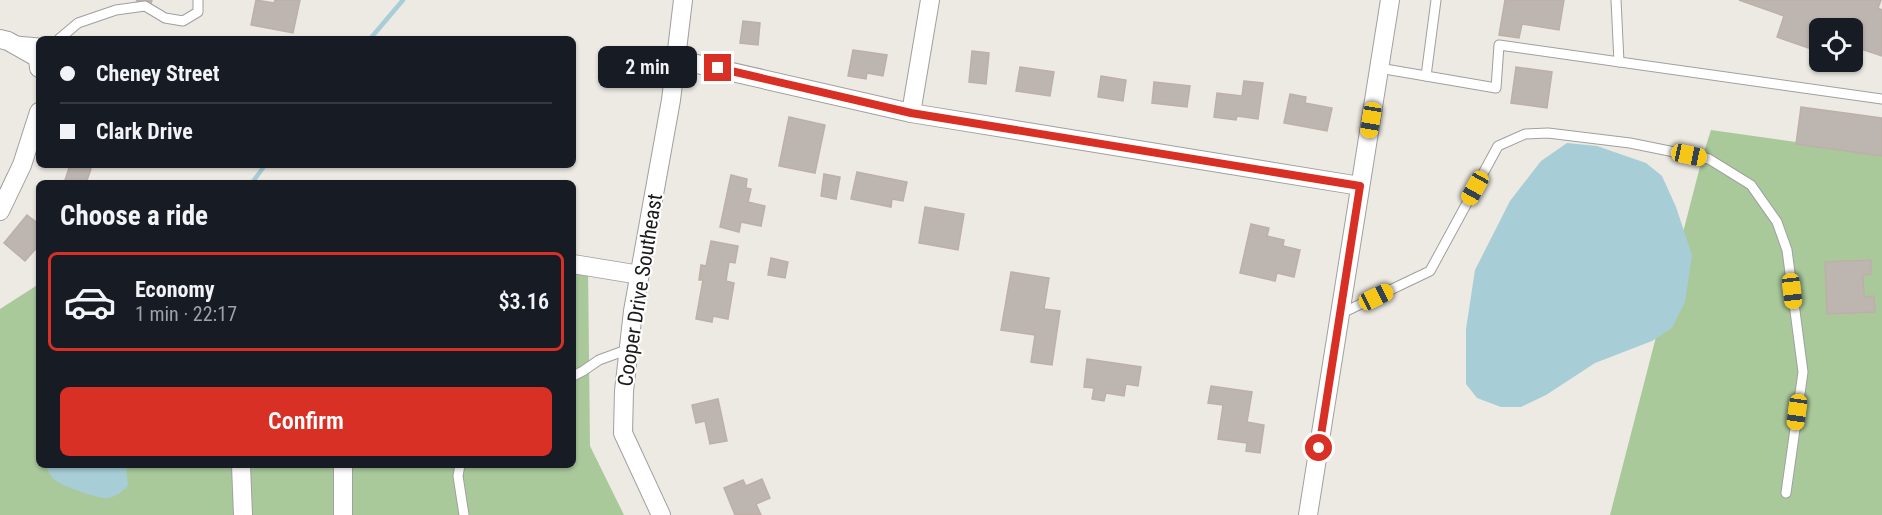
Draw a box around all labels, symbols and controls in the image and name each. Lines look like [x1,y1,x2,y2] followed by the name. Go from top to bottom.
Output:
[1809,18,1863,72] map controls
[1809,18,1863,72] button: locate
[598,47,697,89] callout: 2 min
[704,54,731,81] route end
[625,55,670,79] text: 2 min
[96,61,219,86] text: Cheney Street
[1359,101,1383,139] car
[96,119,193,144] text: Clark Drive
[1670,142,1708,168] car
[1458,168,1492,208] car
[613,192,667,388] street label: Cooper Drive Southeast
[60,200,208,232] text: Choose a ride
[1781,272,1803,310] car
[63,275,117,329] icon: car
[135,277,215,302] text: Economy
[1356,281,1396,313] car
[498,289,549,314] text: $3.16
[135,302,237,326] text: 1 min · 22:17
[60,387,552,456] button: Confirm
[1786,393,1808,431] car
[1305,434,1332,461] route start

